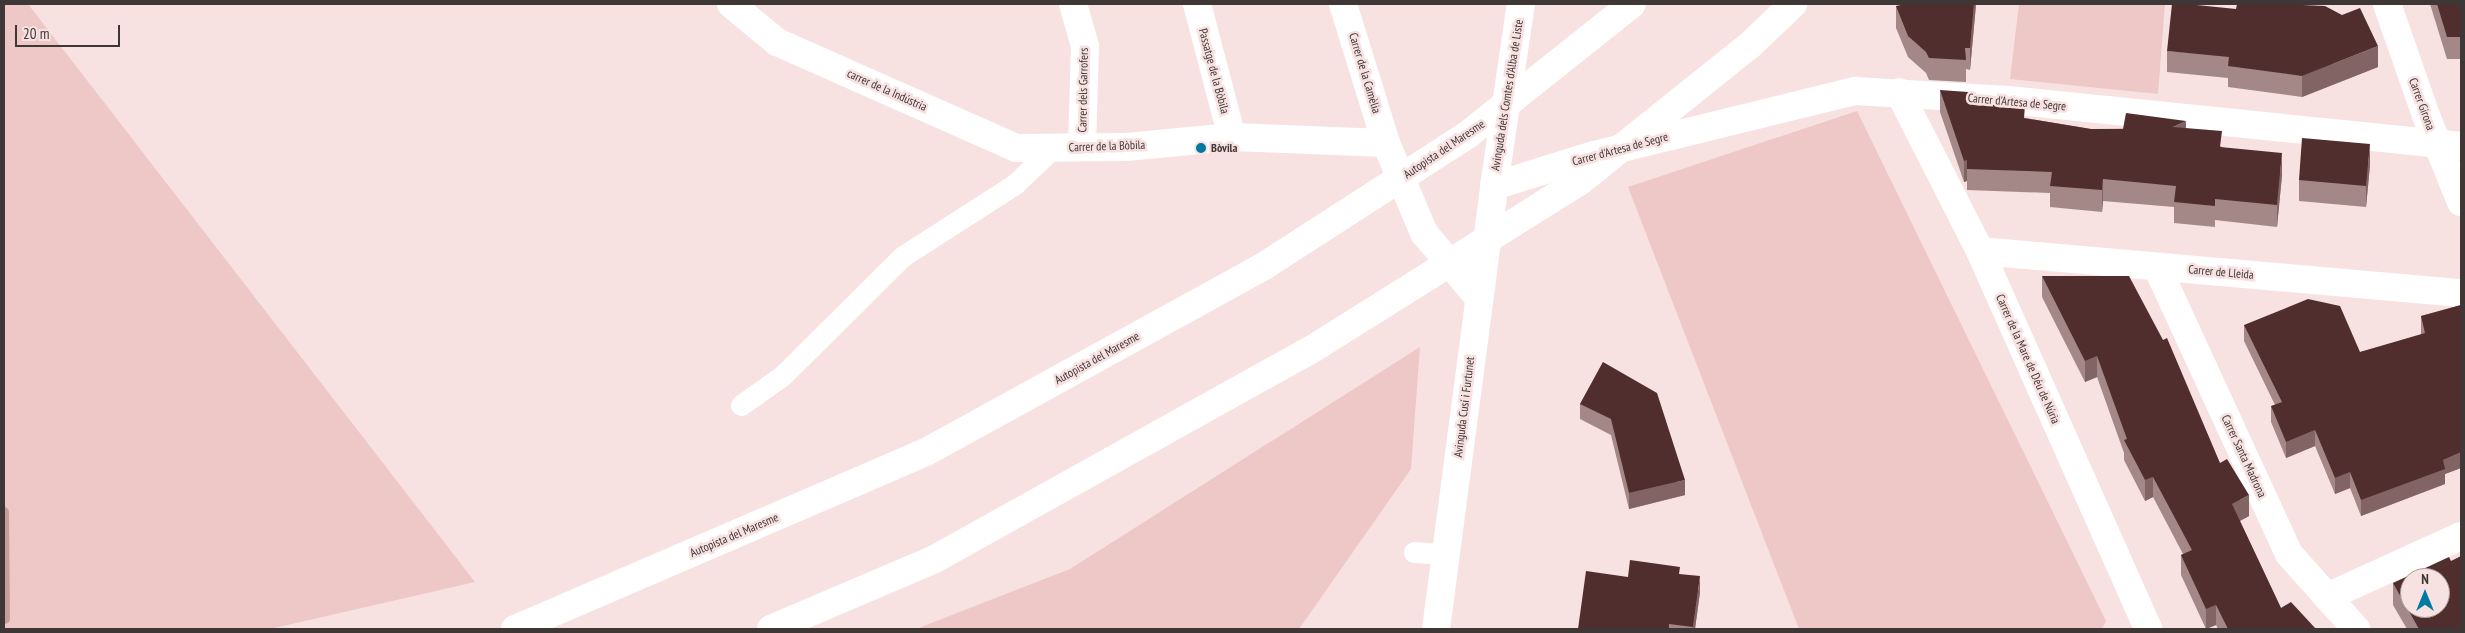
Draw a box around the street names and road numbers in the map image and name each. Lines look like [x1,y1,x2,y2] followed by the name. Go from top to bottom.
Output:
[1488,18,1526,172] street label: Avinguda dels Comtes d'Alba de Liste
[1196,27,1232,115] street label: Passatge de la Bòbila
[1346,31,1384,115] street label: Carrer de la Camèlia
[1075,48,1091,132] street label: Carrer dels Garrofers
[845,66,929,114] street label: carrer de la Indústria
[2406,76,2438,132] street label: Carrer Girona
[1967,91,2067,113] street label: Carrer d'Artesa de Segre
[1401,117,1487,181] street label: Autopista del Maresme
[1571,129,1669,169] street label: Carrer d'Artesa de Segre
[1068,137,1146,155] street label: Carrer de la Bòbila
[2188,262,2254,282] street label: Carrer de Lleida
[1993,292,2063,426] street label: Carrer de la Mare de Déu de Núria
[1052,329,1142,387] street label: Autopista del Maresme
[1451,356,1477,458] street label: Avinguda Cusí i Furtunet
[2219,412,2269,500] street label: Carrer Santa Madrona
[688,510,780,560] street label: Autopista del Maresme

